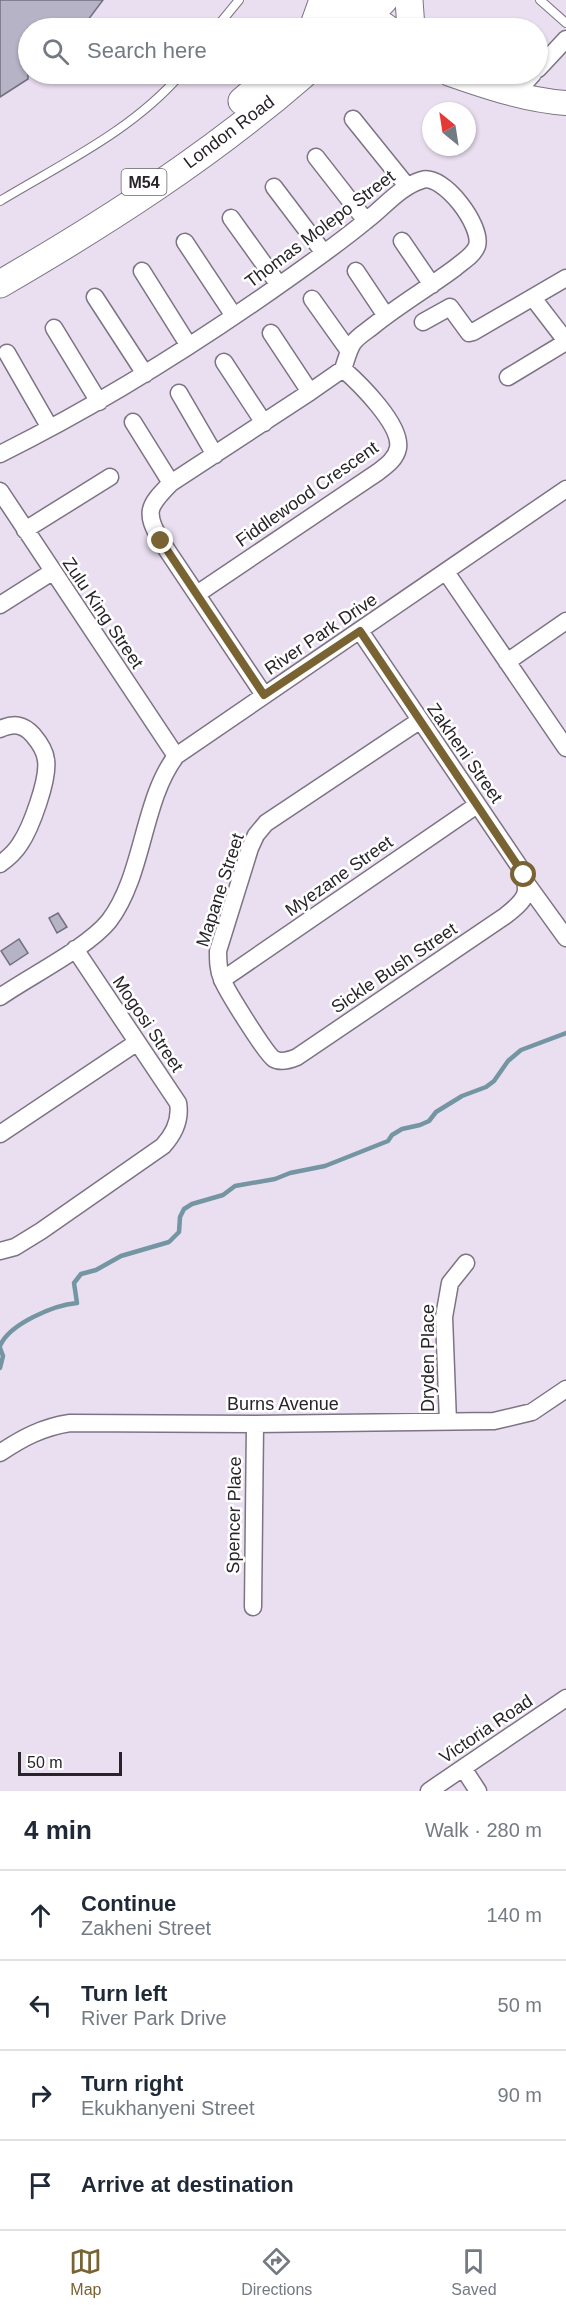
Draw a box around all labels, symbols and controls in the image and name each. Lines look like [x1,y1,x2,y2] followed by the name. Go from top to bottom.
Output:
[18,18,548,84] search box
[39,35,72,68] icon: search
[87,38,207,63] text: Search here
[180,91,278,173] street label: London Road
[422,102,476,156] north arrow
[241,166,399,292] street label: Thomas Molepo Street
[122,169,166,195] road number: M54
[232,437,382,551] street label: Fiddlewood Crescent
[147,527,173,553] route end
[59,554,147,672] street label: Zulu King Street
[261,589,381,679] street label: River Park Drive
[423,699,507,807] street label: Zakheni Street
[192,831,248,949] street label: Mapane Street
[282,832,396,920] street label: Myezane Street
[510,861,536,887] route start
[327,919,461,1017] street label: Sickle Bush Street
[109,972,187,1076] street label: Mogosi Street
[418,1304,438,1412] street label: Dryden Place
[227,1394,339,1414] street label: Burns Avenue
[223,1456,245,1574] street label: Spencer Place
[436,1691,536,1767] street label: Victoria Road
[18,1749,122,1776] scale bar
[27,1754,63,1771] text: 50 m
[24,1815,92,1845] text: 4 min
[425,1819,542,1841] text: Walk · 280 m
[81,1891,176,1916] text: Continue
[24,1899,57,1932] icon: ahead
[486,1904,542,1926] text: 140 m
[81,1917,211,1939] text: Zakheni Street
[81,1981,167,2006] text: Turn left
[24,1989,57,2022] icon: left
[498,1994,542,2016] text: 50 m
[81,2007,227,2029] text: River Park Drive
[81,2071,183,2096] text: Turn right
[24,2079,57,2112] icon: right
[498,2084,542,2106] text: 90 m
[81,2097,254,2119] text: Ekukhanyeni Street
[24,2169,57,2202] icon: arrive
[81,2172,294,2197] text: Arrive at destination
[69,2245,102,2299] tab: Map
[241,2245,312,2299] tab: Directions
[451,2245,497,2299] tab: Saved

